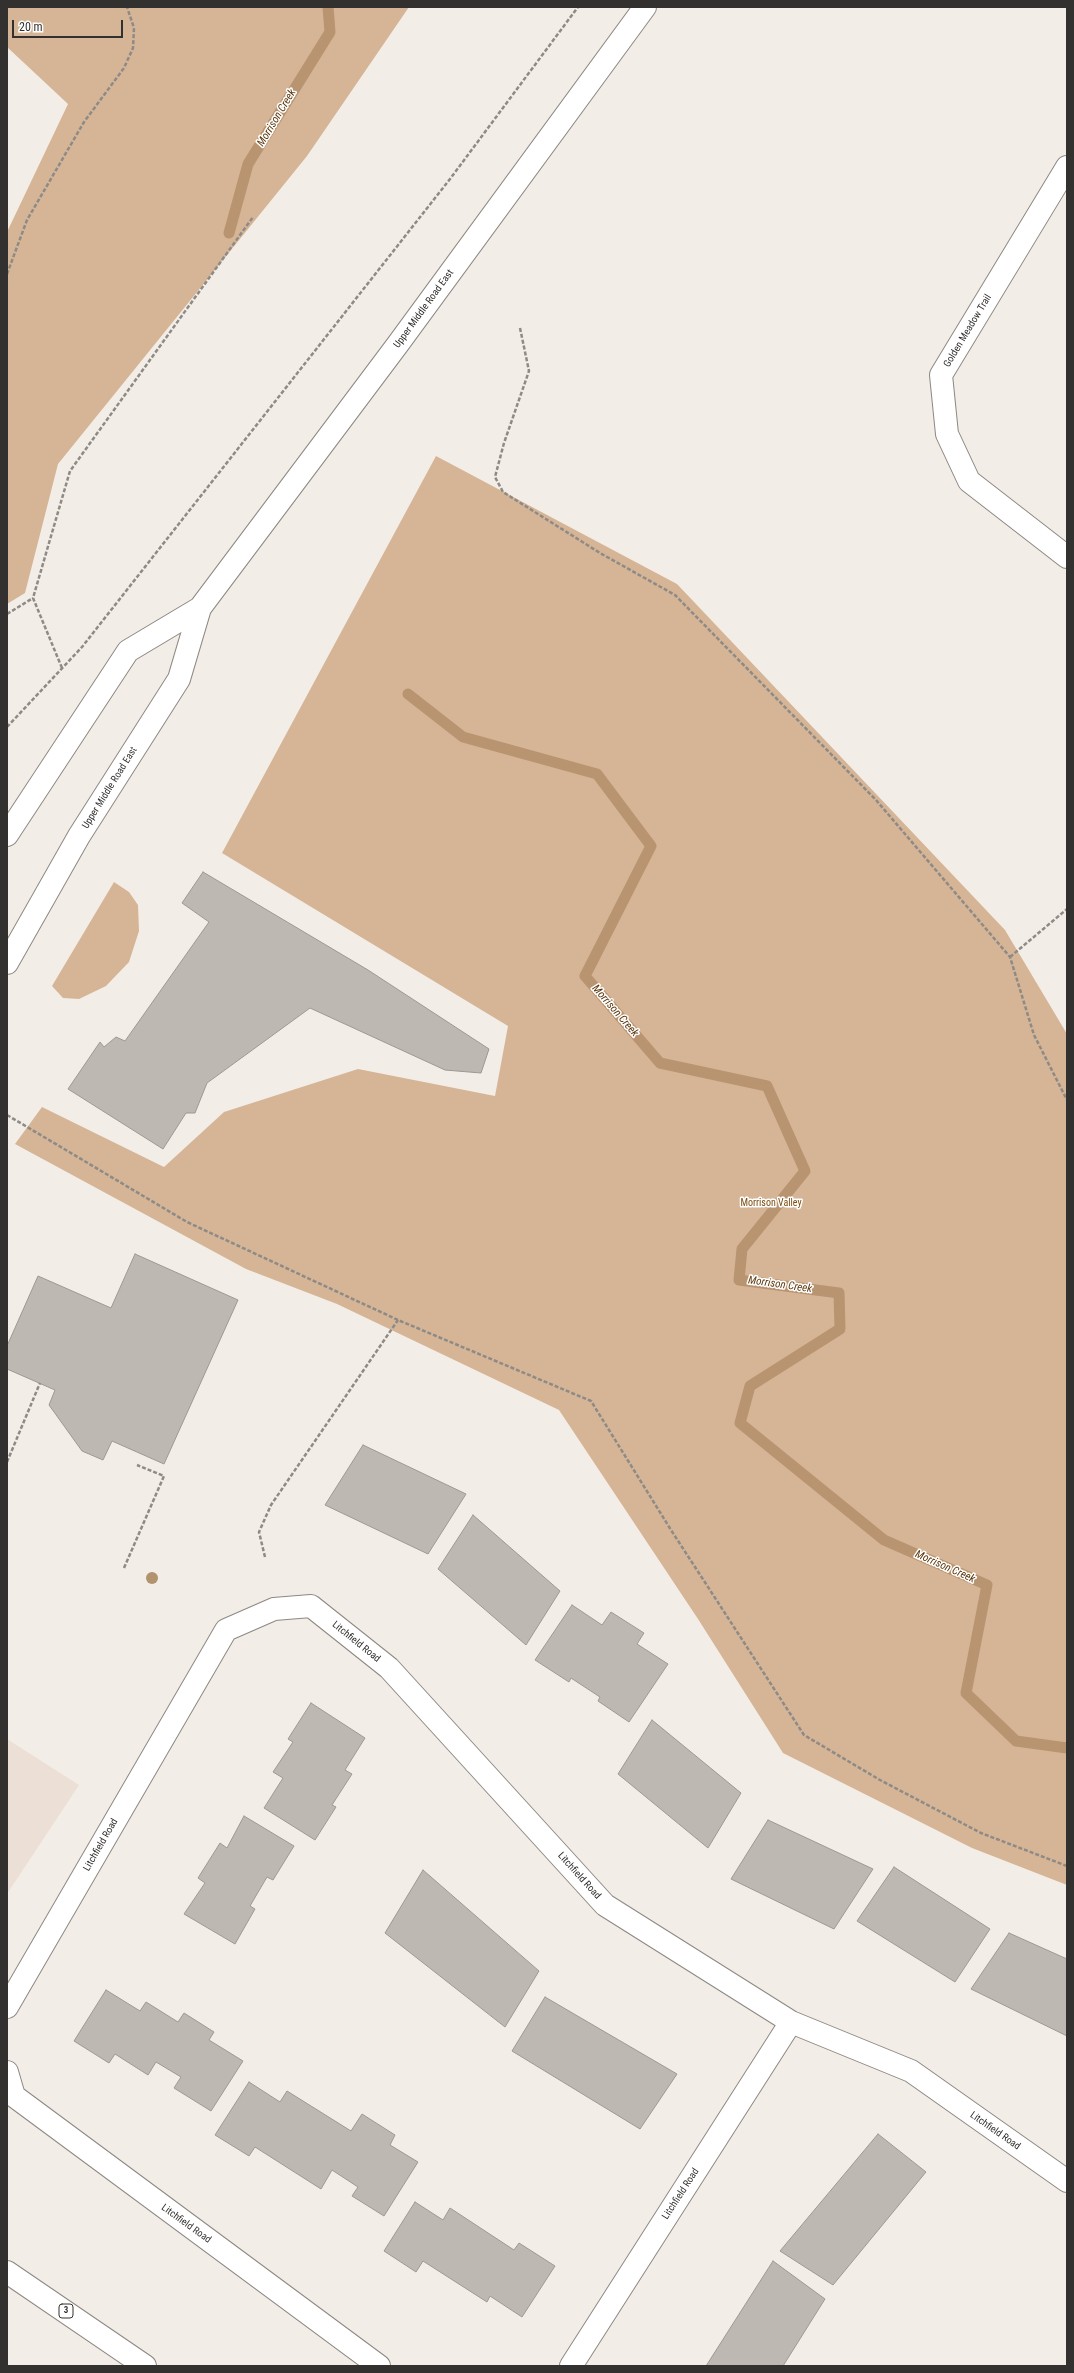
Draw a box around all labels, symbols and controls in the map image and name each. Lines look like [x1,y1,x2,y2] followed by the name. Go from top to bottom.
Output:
[14,12,125,38] scale bar
[19,20,43,34] text: 20 m
[255,87,299,149] water label: Morrison Creek
[391,267,457,351] street label: Upper Middle Road East
[942,292,994,370] street label: Golden Meadow Trail
[80,745,140,831] street label: Upper Middle Road East
[589,982,641,1040] water label: Morrison Creek
[740,1197,802,1209] park label: Morrison Valley
[747,1274,813,1296] water label: Morrison Creek
[913,1548,977,1586] water label: Morrison Creek
[329,1619,383,1665] street label: Litchfield Road
[81,1817,121,1873] street label: Litchfield Road
[555,1850,603,1902] street label: Litchfield Road
[968,2109,1022,2153] street label: Litchfield Road
[660,2166,702,2222] street label: Litchfield Road
[159,2202,213,2246] street label: Litchfield Road
[59,2304,73,2318] road number: 3

